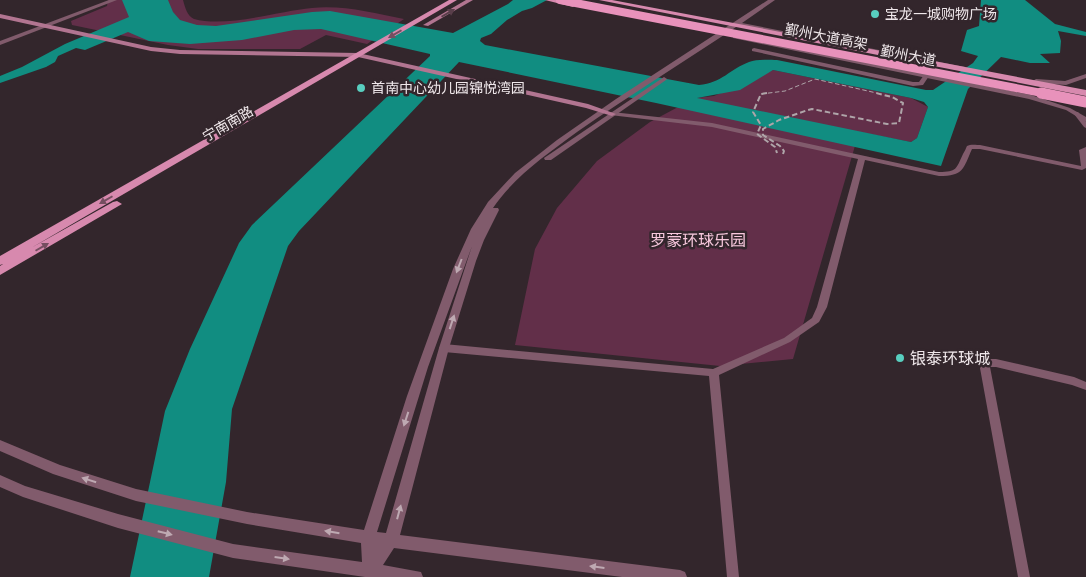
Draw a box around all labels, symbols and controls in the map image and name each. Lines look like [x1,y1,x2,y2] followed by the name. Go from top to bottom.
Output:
[885,6,997,23] place label: 宝龙一城购物广场
[441,8,454,17] one-way arrow
[869,8,881,20] marker: 宝龙一城购物广场
[783,21,869,53] street label: 鄞州大道高架
[388,30,403,38] one-way arrow
[879,42,937,70] street label: 鄞州大道
[371,80,525,97] place label: 首南中心幼儿园锦悦湾园
[355,82,367,94] marker: 首南中心幼儿园锦悦湾园
[200,103,256,145] street label: 宁南南路
[100,195,113,204] one-way arrow
[650,231,746,250] park label: 罗蒙环球乐园
[35,243,50,251] one-way arrow
[455,258,463,273] one-way arrow
[449,314,457,329] one-way arrow
[910,349,990,368] place label: 银泰环球城
[894,352,906,364] marker: 银泰环球城
[402,412,410,427] one-way arrow
[81,476,96,484] one-way arrow
[395,505,403,520] one-way arrow
[324,527,340,535] one-way arrow
[158,529,173,537] one-way arrow
[274,554,290,562] one-way arrow
[589,563,605,571] one-way arrow

